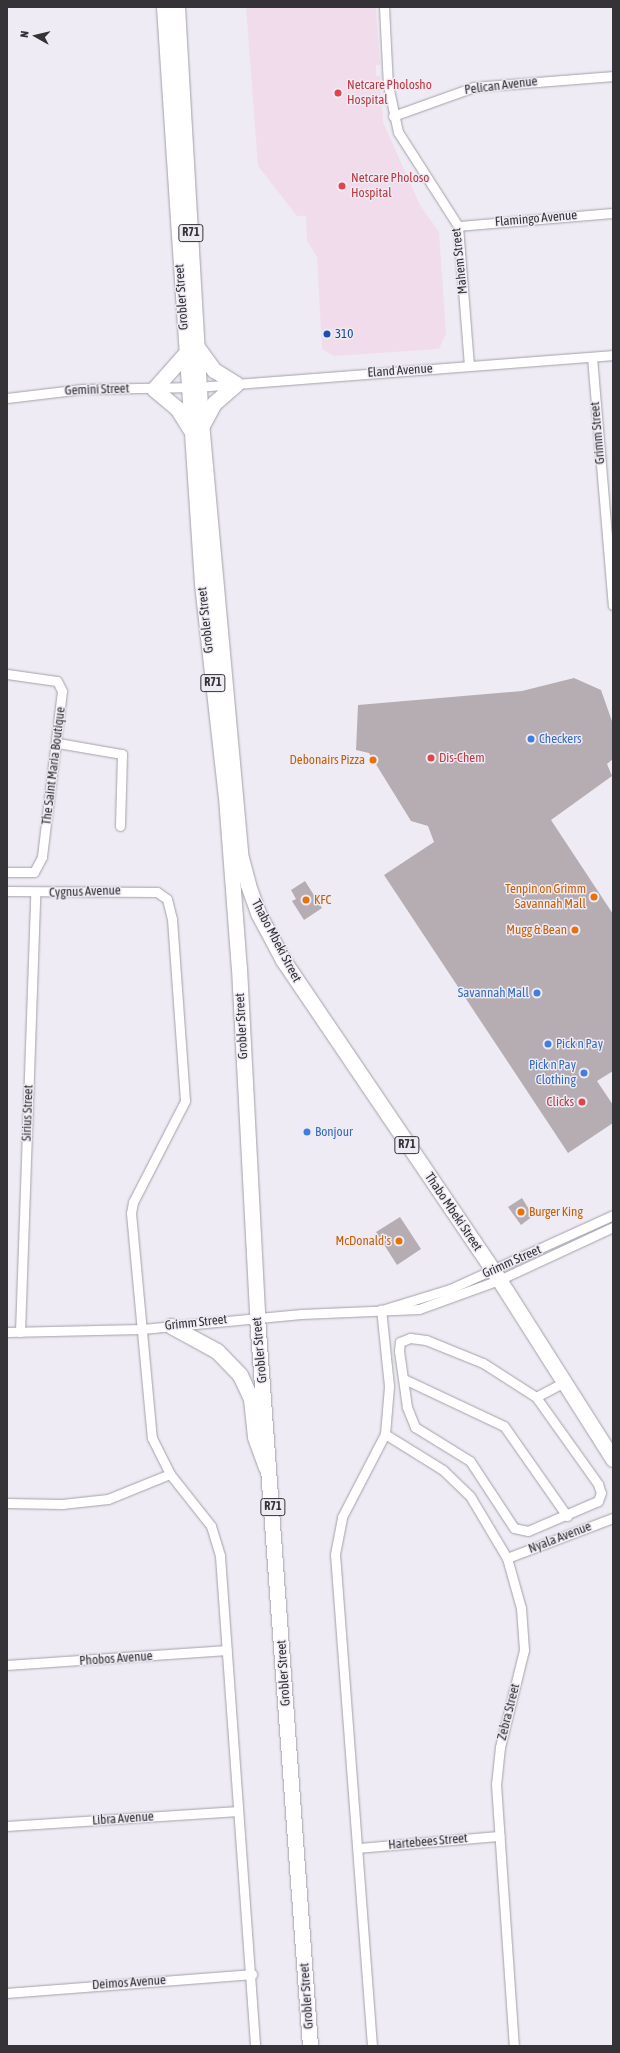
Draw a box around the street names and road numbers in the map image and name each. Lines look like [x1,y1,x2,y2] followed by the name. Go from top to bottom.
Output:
[464,74,538,98] street label: Pelican Avenue
[494,208,578,230] street label: Flamingo Avenue
[178,223,204,243] road number: R71
[449,227,471,295] street label: Mahem Street
[172,263,192,331] street label: Grobler Street
[367,361,433,381] street label: Eland Avenue
[64,381,130,399] street label: Gemini Street
[587,401,609,465] street label: Grimm Street
[195,586,217,654] street label: Grobler Street
[200,673,226,693] road number: R71
[39,706,69,826] street label: The Saint Maria Boutique
[49,883,121,901] street label: Cygnus Avenue
[248,897,304,985] street label: Thabo Mbeki Street
[232,992,252,1060] street label: Grobler Street
[19,1085,37,1141] street label: Sirius Street
[394,1135,420,1155] road number: R71
[421,1170,485,1254] street label: Thabo Mbeki Street
[480,1242,544,1282] street label: Grimm Street
[164,1312,228,1334] street label: Grimm Street
[249,1316,271,1384] street label: Grobler Street
[260,1497,286,1517] road number: R71
[526,1519,594,1557] street label: Nyala Avenue
[274,1639,294,1707] street label: Grobler Street
[79,1649,153,1669] street label: Phobos Avenue
[494,1682,524,1742] street label: Zebra Street
[92,1809,154,1829] street label: Libra Avenue
[388,1831,468,1853] street label: Hartebees Street
[297,1962,317,2030] street label: Grobler Street
[92,1973,166,1993] street label: Deimos Avenue

